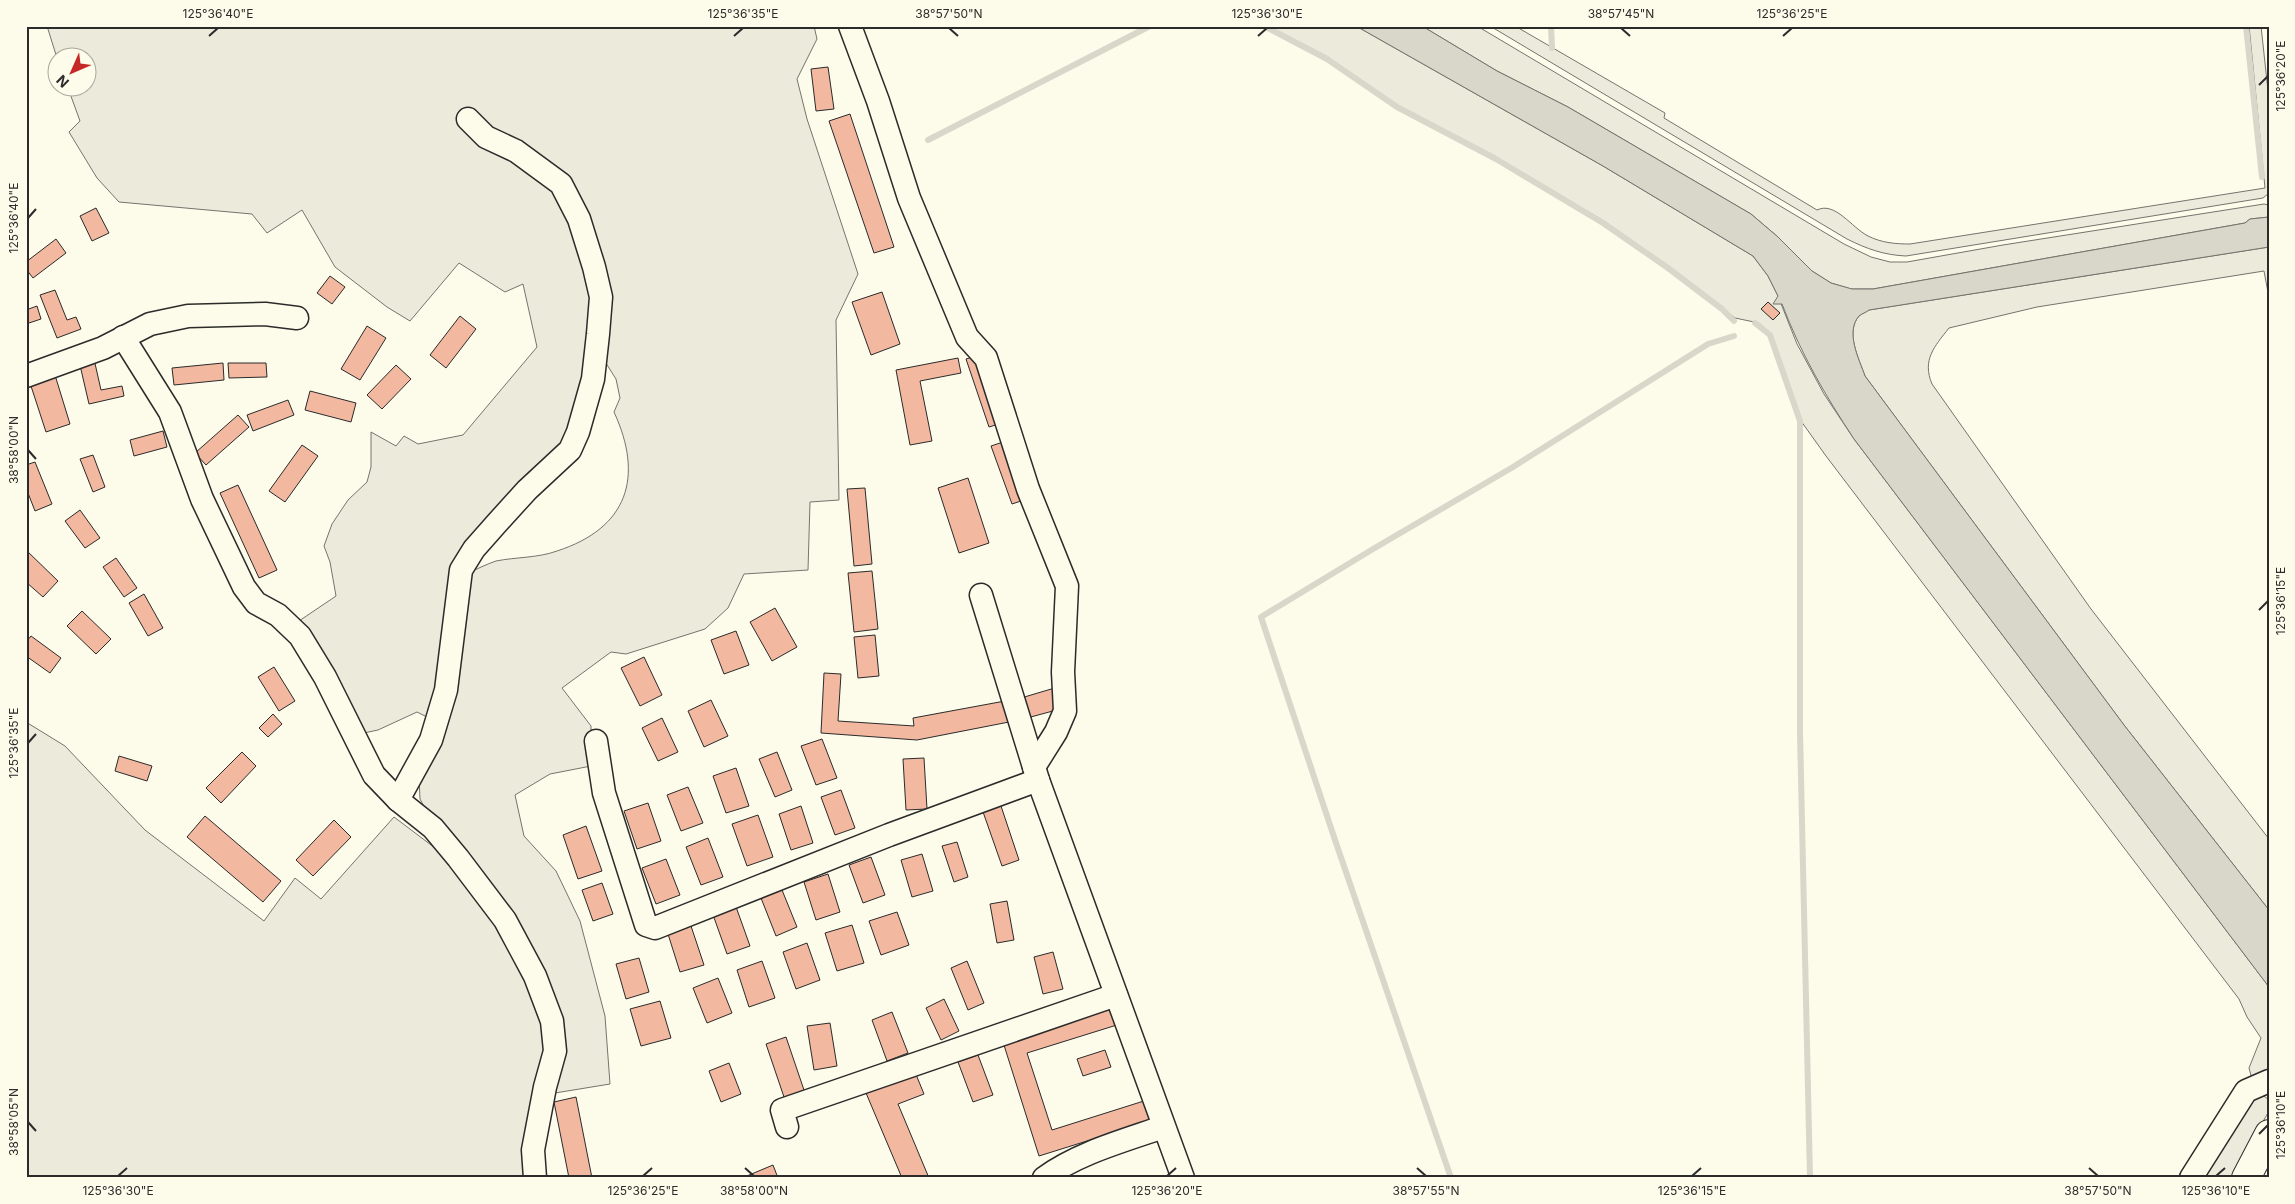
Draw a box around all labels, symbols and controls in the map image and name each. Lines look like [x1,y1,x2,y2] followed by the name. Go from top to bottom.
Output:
[183,6,253,21] text: 125°36'40"E
[708,6,778,21] text: 125°36'35"E
[915,6,983,21] text: 38°57'50"N
[1231,6,1303,21] text: 125°36'30"E
[1588,6,1654,21] text: 38°57'45"N
[1757,6,1827,21] text: 125°36'25"E
[2273,40,2288,112] text: 125°36'20"E
[48,48,98,98] north arrow
[53,72,72,91] text: N
[6,183,21,253] text: 125°36'40"E
[6,416,21,484] text: 38°58'00"N
[2273,567,2288,635] text: 125°36'15"E
[6,708,21,778] text: 125°36'35"E
[6,1088,21,1156] text: 38°58'05"N
[2273,1091,2288,1159] text: 125°36'10"E
[82,1183,154,1198] text: 125°36'30"E
[608,1183,678,1198] text: 125°36'25"E
[720,1183,788,1198] text: 38°58'00"N
[1131,1183,1203,1198] text: 125°36'20"E
[1392,1183,1460,1198] text: 38°57'55"N
[1658,1183,1726,1198] text: 125°36'15"E
[2064,1183,2132,1198] text: 38°57'50"N
[2182,1183,2250,1198] text: 125°36'10"E

